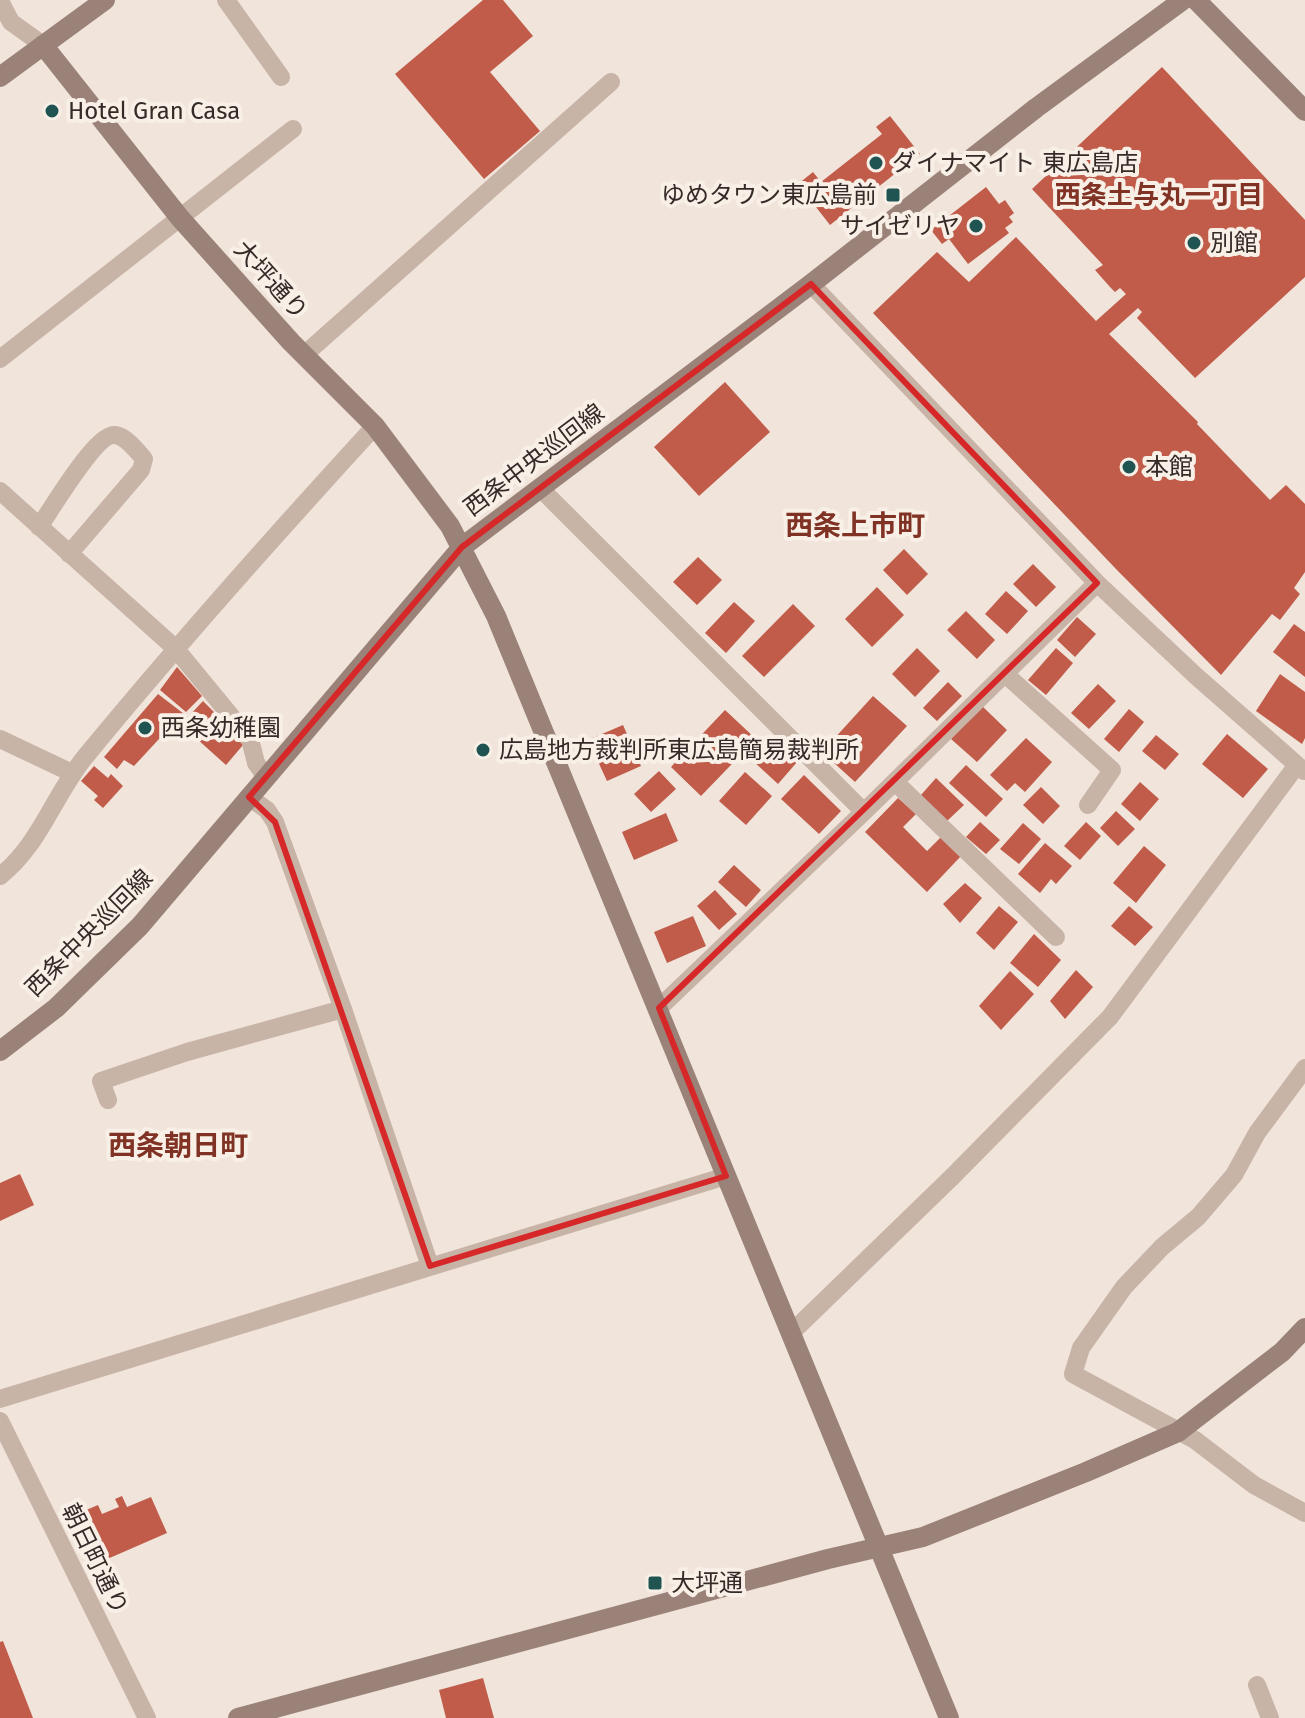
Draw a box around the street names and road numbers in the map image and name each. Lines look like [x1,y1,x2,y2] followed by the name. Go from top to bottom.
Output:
[228,235,314,325] street label: 大坪通り
[458,398,610,522] street label: 西条中央巡回線
[20,864,158,1002] street label: 西条中央巡回線
[56,1499,134,1619] street label: 朝日町通り

